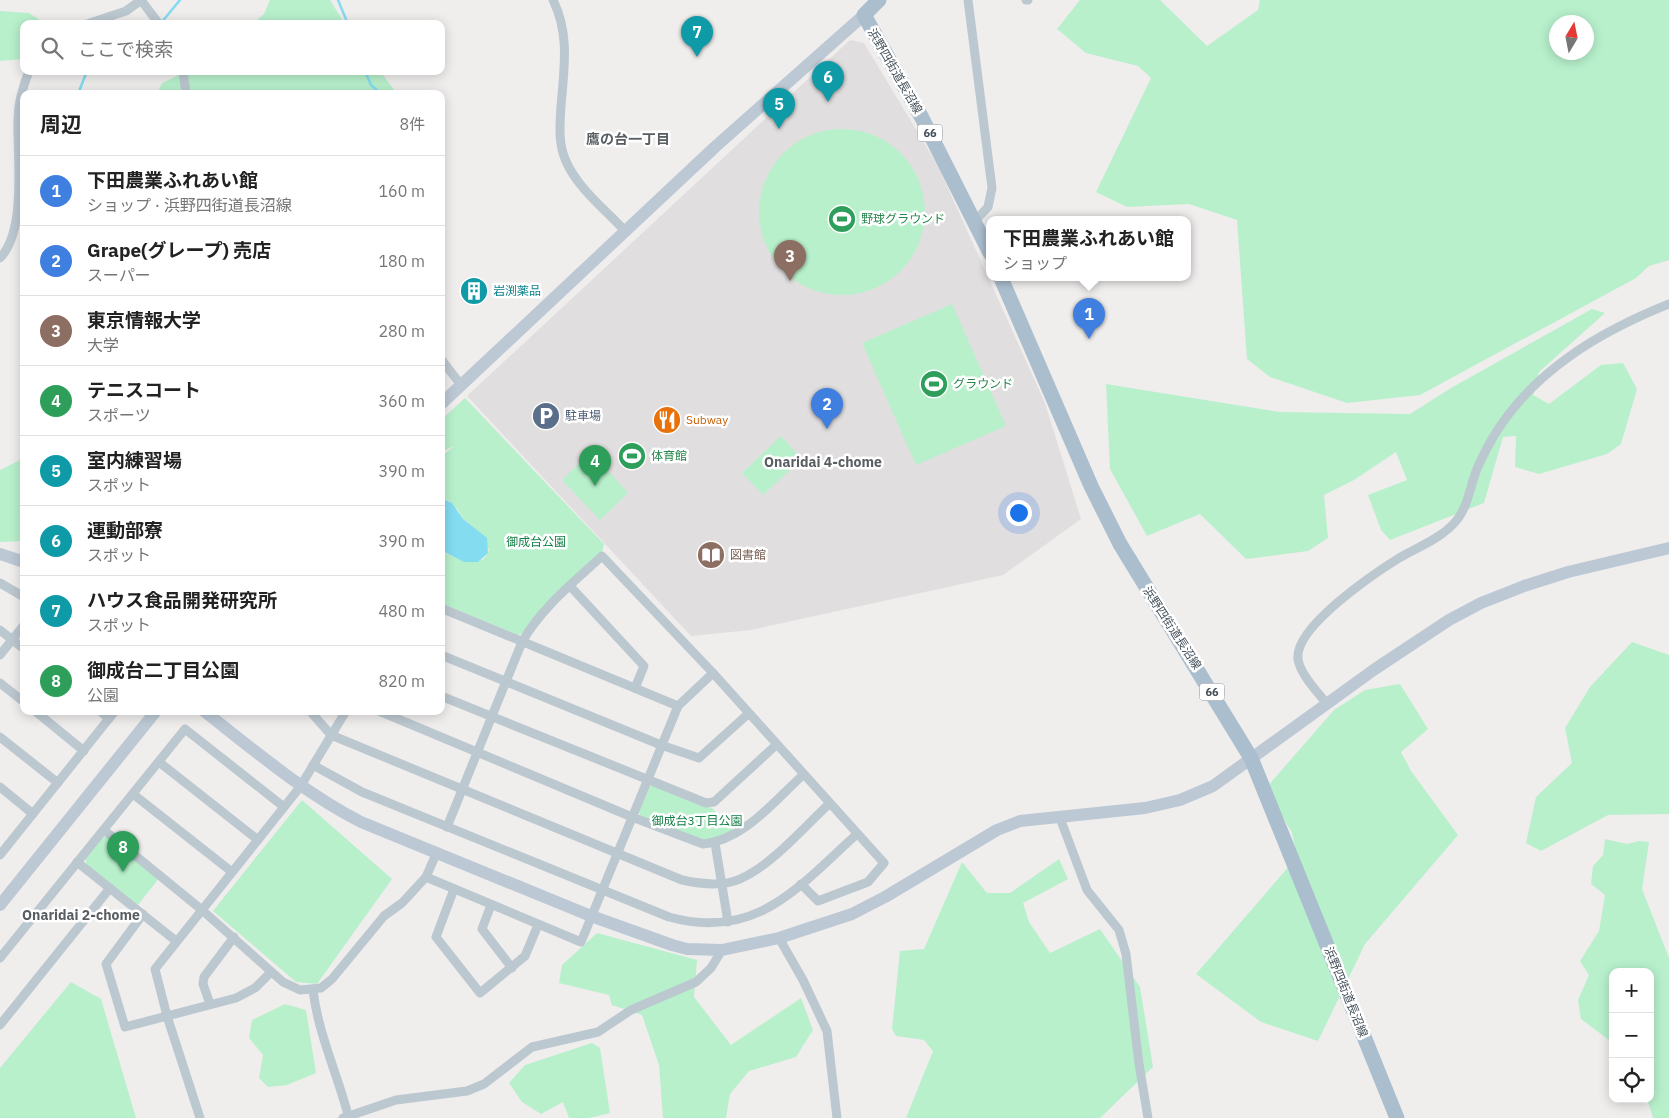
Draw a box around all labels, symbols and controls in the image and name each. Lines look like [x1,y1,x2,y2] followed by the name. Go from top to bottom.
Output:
[1549,15,1594,60] north arrow
[681,16,713,57] pin: 7
[20,20,445,75] search box
[865,25,926,116] street label: 浜野四街道長沼線
[38,34,66,62] icon: search
[78,37,173,61] text: ここで検索
[812,61,844,102] pin: 6
[763,88,795,129] pin: 5
[40,110,82,138] text: 周辺
[399,114,425,134] text: 8件
[918,125,942,142] road number: 66
[586,130,670,148] district label: 鷹の台一丁目
[87,168,258,192] text: 下田農業ふれあい館
[51,181,61,201] text: 1
[378,181,425,201] text: 160 m
[87,195,292,215] text: ショップ · 浜野四街道長沼線
[827,204,857,234] sports icon: 野球グラウンド
[861,211,945,226] place label: 野球グラウンド
[986,216,1191,281] popup
[1003,226,1174,250] text: 下田農業ふれあい館
[87,238,271,262] text: Grape(グレープ) 売店
[774,240,806,281] pin: 3
[51,251,61,271] text: 2
[378,251,425,271] text: 180 m
[1003,253,1067,273] text: ショップ
[87,265,151,285] text: スーパー
[459,276,489,306] building icon: 岩渕薬品
[493,283,541,298] place label: 岩渕薬品
[1073,298,1105,339] pin: 1
[87,308,201,332] text: 東京情報大学
[51,321,61,341] text: 3
[378,321,425,341] text: 280 m
[87,335,119,355] text: 大学
[919,369,949,399] sports icon: グラウンド
[953,376,1013,391] place label: グラウンド
[87,378,201,402] text: テニスコート
[811,388,843,429] pin: 2
[51,391,61,411] text: 4
[378,391,425,411] text: 360 m
[531,401,561,431] parking icon: 駐車場
[87,405,151,425] text: スポーツ
[652,405,682,435] restaurant icon: Subway
[565,408,601,423] place label: 駐車場
[686,412,728,427] place label: Subway
[617,441,647,471] sports icon: 体育館
[579,445,611,486] pin: 4
[87,448,182,472] text: 室内練習場
[651,448,687,463] place label: 体育館
[764,453,882,471] district label: Onaridai 4-chome
[51,461,61,481] text: 5
[378,461,425,481] text: 390 m
[87,475,151,495] text: スポット
[1006,500,1032,526] your location
[87,518,163,542] text: 運動部寮
[51,531,61,551] text: 6
[378,531,425,551] text: 390 m
[506,534,566,549] park label: 御成台公園
[696,540,726,570] library icon: 図書館
[87,545,151,565] text: スポット
[730,547,766,562] place label: 図書館
[1140,583,1205,672] street label: 浜野四街道長沼線
[87,588,277,612] text: ハウス食品開発研究所
[51,601,61,621] text: 7
[378,601,425,621] text: 480 m
[87,615,151,635] text: スポット
[87,658,239,682] text: 御成台二丁目公園
[51,671,61,691] text: 8
[378,671,425,691] text: 820 m
[1200,684,1224,700] road number: 66
[87,685,119,705] text: 公園
[651,813,743,828] park label: 御成台3丁目公園
[107,831,139,872] pin: 8
[22,906,140,924] district label: Onaridai 2-chome
[1322,944,1371,1039] street label: 浜野四街道長沼線
[1609,968,1654,1103] map controls
[1609,968,1654,1013] button: +
[1609,1013,1654,1058] button: −
[1609,1058,1654,1103] button: locate

